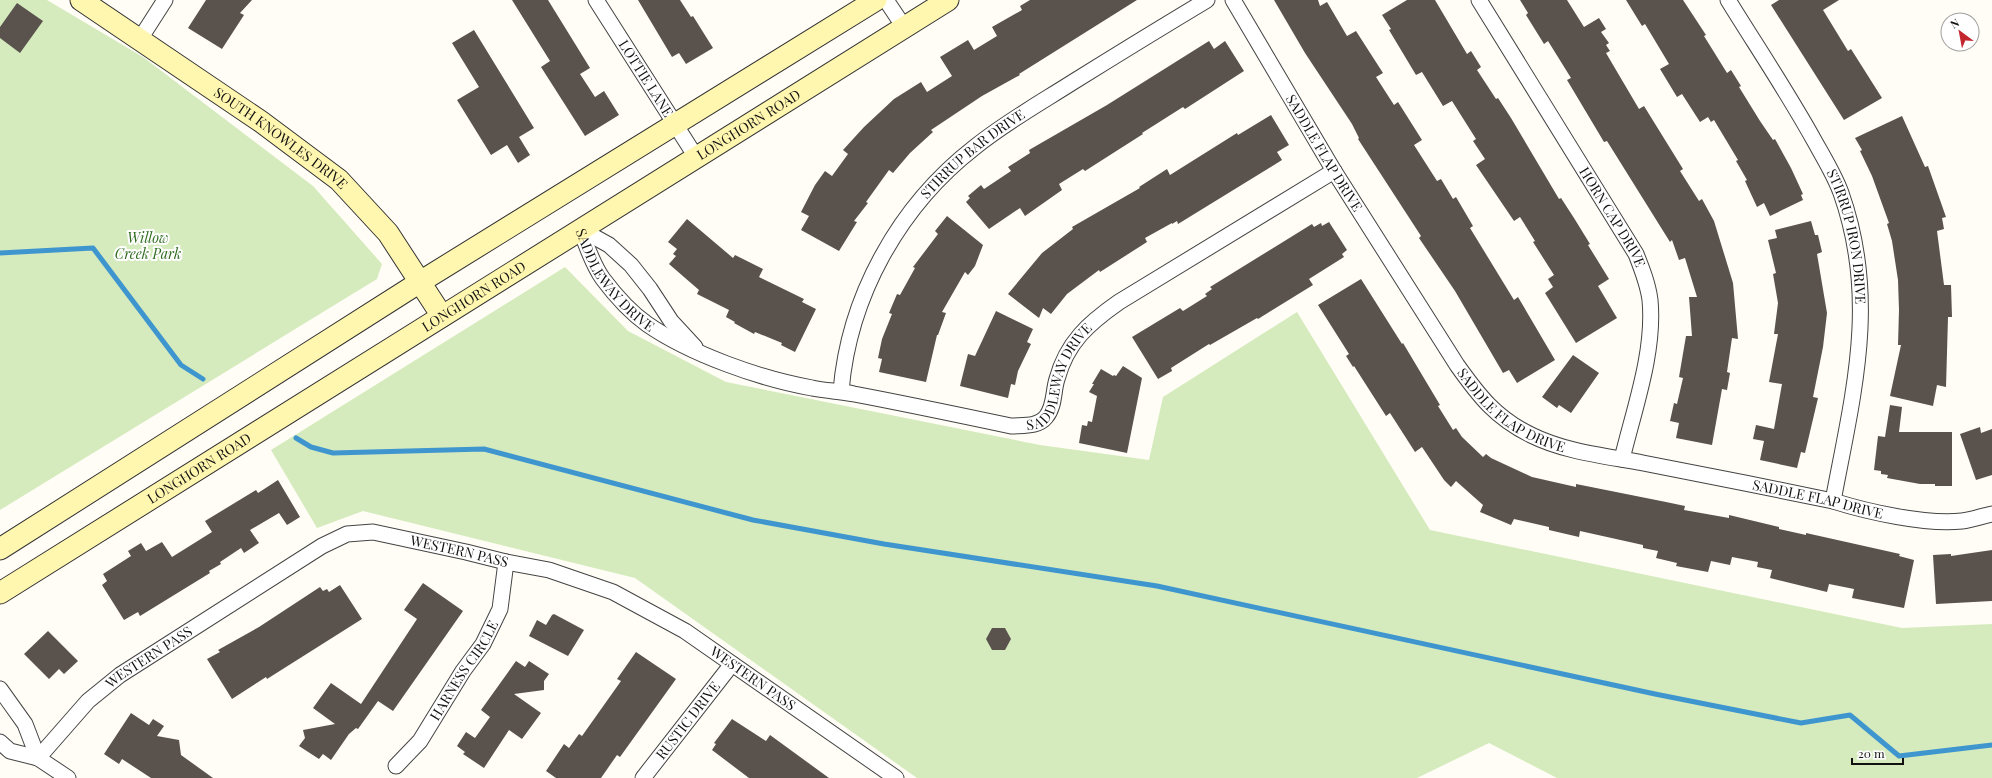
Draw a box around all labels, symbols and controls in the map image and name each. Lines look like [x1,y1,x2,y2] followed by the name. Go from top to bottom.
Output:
[1940,12,1980,52] north arrow
[1947,15,1962,32] text: N
[615,36,678,120] street label: LOTTIE LANE
[211,83,352,193] street label: SOUTH KNOWLES DRIVE
[693,85,804,164] street label: LONGHORN ROAD
[1282,91,1367,215] street label: SADDLE FLAP DRIVE
[916,105,1028,202] street label: STIRRUP BAR DRIVE
[1575,163,1650,270] street label: HORN CAP DRIVE
[1823,166,1870,304] street label: STIRRUP IRON DRIVE
[572,226,659,336] street label: SADDLEWAY DRIVE
[115,228,181,263] park label: Willow Creek Park
[418,256,529,336] street label: LONGHORN ROAD
[1025,318,1096,434] street label: SADDLEWAY DRIVE
[1453,364,1568,456] street label: SADDLE FLAP DRIVE
[143,428,255,508] street label: LONGHORN ROAD
[1751,475,1885,523] street label: SADDLE FLAP DRIVE
[408,530,510,571] street label: WESTERN PASS
[425,617,502,724] street label: HARNESS CIRCLE
[100,621,196,693] street label: WESTERN PASS
[706,641,800,714] street label: WESTERN PASS
[651,677,724,763] street label: RUSTIC DRIVE
[1852,740,1903,766] scale bar
[1858,745,1885,761] text: 20 m

